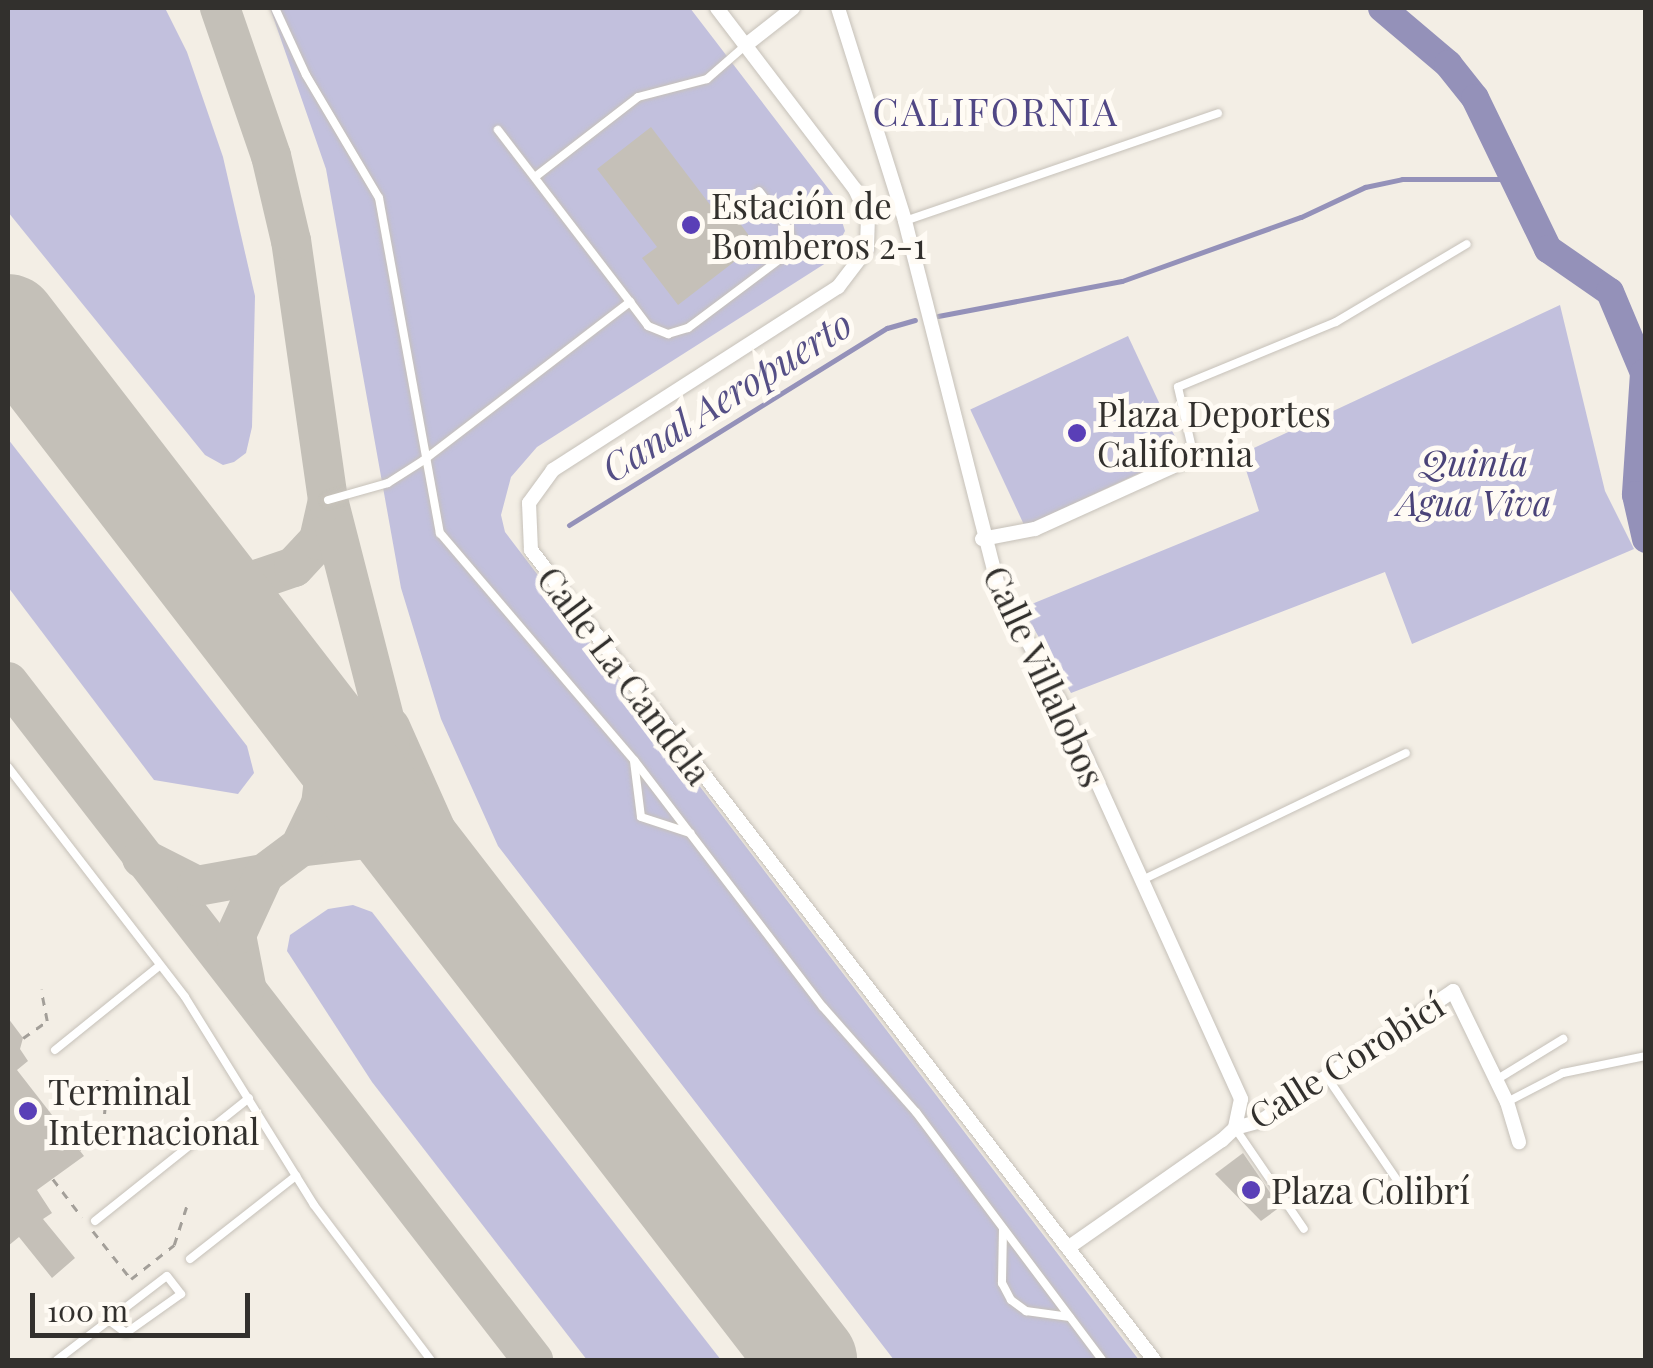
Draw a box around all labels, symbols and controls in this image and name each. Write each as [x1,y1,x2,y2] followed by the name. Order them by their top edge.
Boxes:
[873,88,1119,134] district label: CALIFORNIA
[711,184,926,266] place label: Estación de Bomberos 2-1
[680,214,702,236] marker: Estación de Bomberos 2-1
[592,299,860,491] water label: Canal Aeropuerto
[1097,392,1331,474] place label: Plaza Deportes California
[1066,422,1088,444] marker: Plaza Deportes California
[1397,441,1551,523] park label: Quinta Agua Viva
[529,558,721,792] street label: Calle La Candela
[975,558,1115,794] street label: Calle Villalobos
[1241,983,1451,1137] street label: Calle Corobicí
[48,1070,260,1152] place label: Terminal Internacional
[17,1100,39,1122] marker: Terminal Internacional
[1271,1169,1470,1211] place label: Plaza Colibrí
[1240,1179,1262,1201] marker: Plaza Colibrí
[35,1273,255,1335] scale bar
[47,1290,128,1330] text: 100 m

